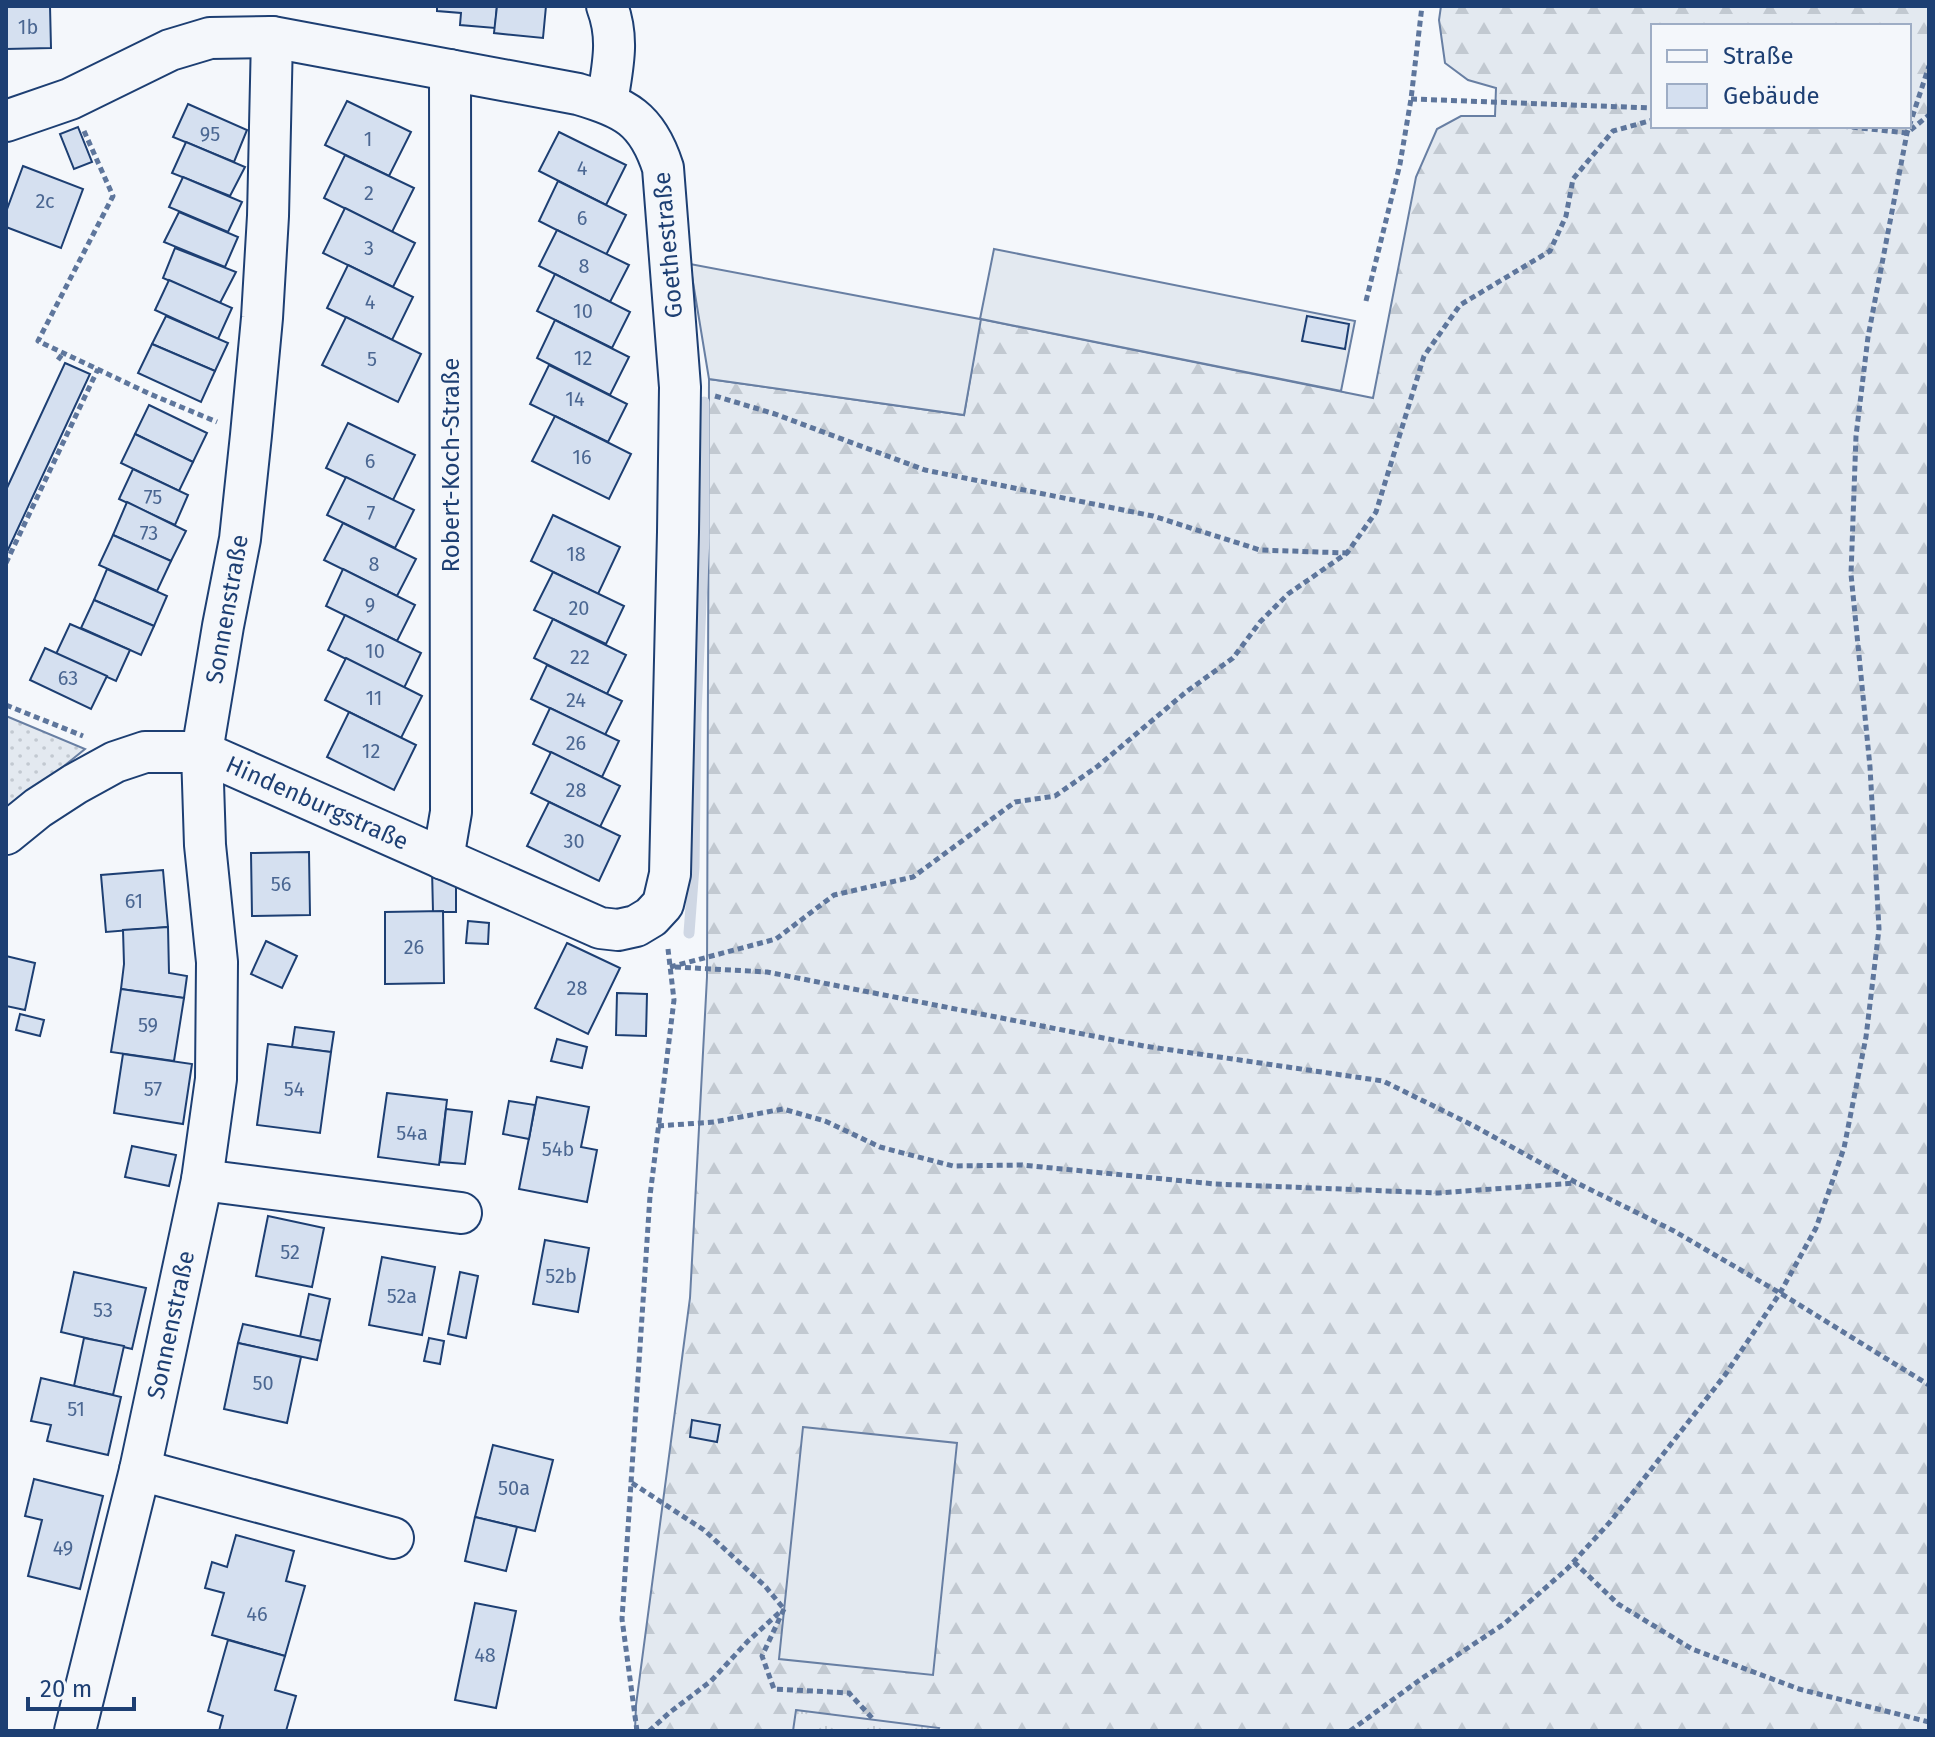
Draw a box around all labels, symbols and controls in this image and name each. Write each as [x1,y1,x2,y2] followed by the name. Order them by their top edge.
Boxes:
[18,15,38,39] house number: 1b
[1651,24,1911,128] legend
[1723,42,1794,70] text: Straße
[1723,82,1820,110] text: Gebäude
[200,122,220,146] house number: 95
[364,127,372,151] house number: 1
[577,156,588,180] house number: 4
[648,171,688,319] street label: Goethestraße
[364,181,374,205] house number: 2
[35,189,55,213] house number: 2c
[577,206,587,230] house number: 6
[364,236,374,260] house number: 3
[578,254,590,278] house number: 8
[365,290,376,314] house number: 4
[573,299,593,323] house number: 10
[574,346,592,370] house number: 12
[367,347,377,371] house number: 5
[437,358,465,572] street label: Robert-Koch-Straße
[565,387,585,411] house number: 14
[572,445,592,469] house number: 16
[365,449,375,473] house number: 6
[144,485,162,509] house number: 75
[367,501,376,525] house number: 7
[140,521,158,545] house number: 73
[200,532,254,686] street label: Sonnenstraße
[566,542,586,566] house number: 18
[368,552,380,576] house number: 8
[365,593,375,617] house number: 9
[568,596,590,620] house number: 20
[365,639,385,663] house number: 10
[570,645,590,669] house number: 22
[58,666,78,690] house number: 63
[365,686,383,710] house number: 11
[566,688,586,712] house number: 24
[566,731,586,755] house number: 26
[362,739,380,763] house number: 12
[221,750,413,856] street label: Hindenburgstraße
[566,778,586,802] house number: 28
[563,829,585,853] house number: 30
[271,872,291,896] house number: 56
[125,889,143,913] house number: 61
[404,935,424,959] house number: 26
[567,976,587,1000] house number: 28
[138,1013,158,1037] house number: 59
[144,1077,162,1101] house number: 57
[284,1077,305,1101] house number: 54
[396,1121,428,1145] house number: 54a
[542,1137,574,1161] house number: 54b
[280,1240,300,1264] house number: 52
[142,1248,200,1402] street label: Sonnenstraße
[545,1264,577,1288] house number: 52b
[387,1284,417,1308] house number: 52a
[93,1298,113,1322] house number: 53
[252,1371,274,1395] house number: 50
[67,1397,85,1421] house number: 51
[498,1476,530,1500] house number: 50a
[53,1536,73,1560] house number: 49
[246,1602,268,1626] house number: 46
[474,1643,496,1667] house number: 48
[28,1661,134,1711] scale bar
[40,1675,92,1703] text: 20 m

